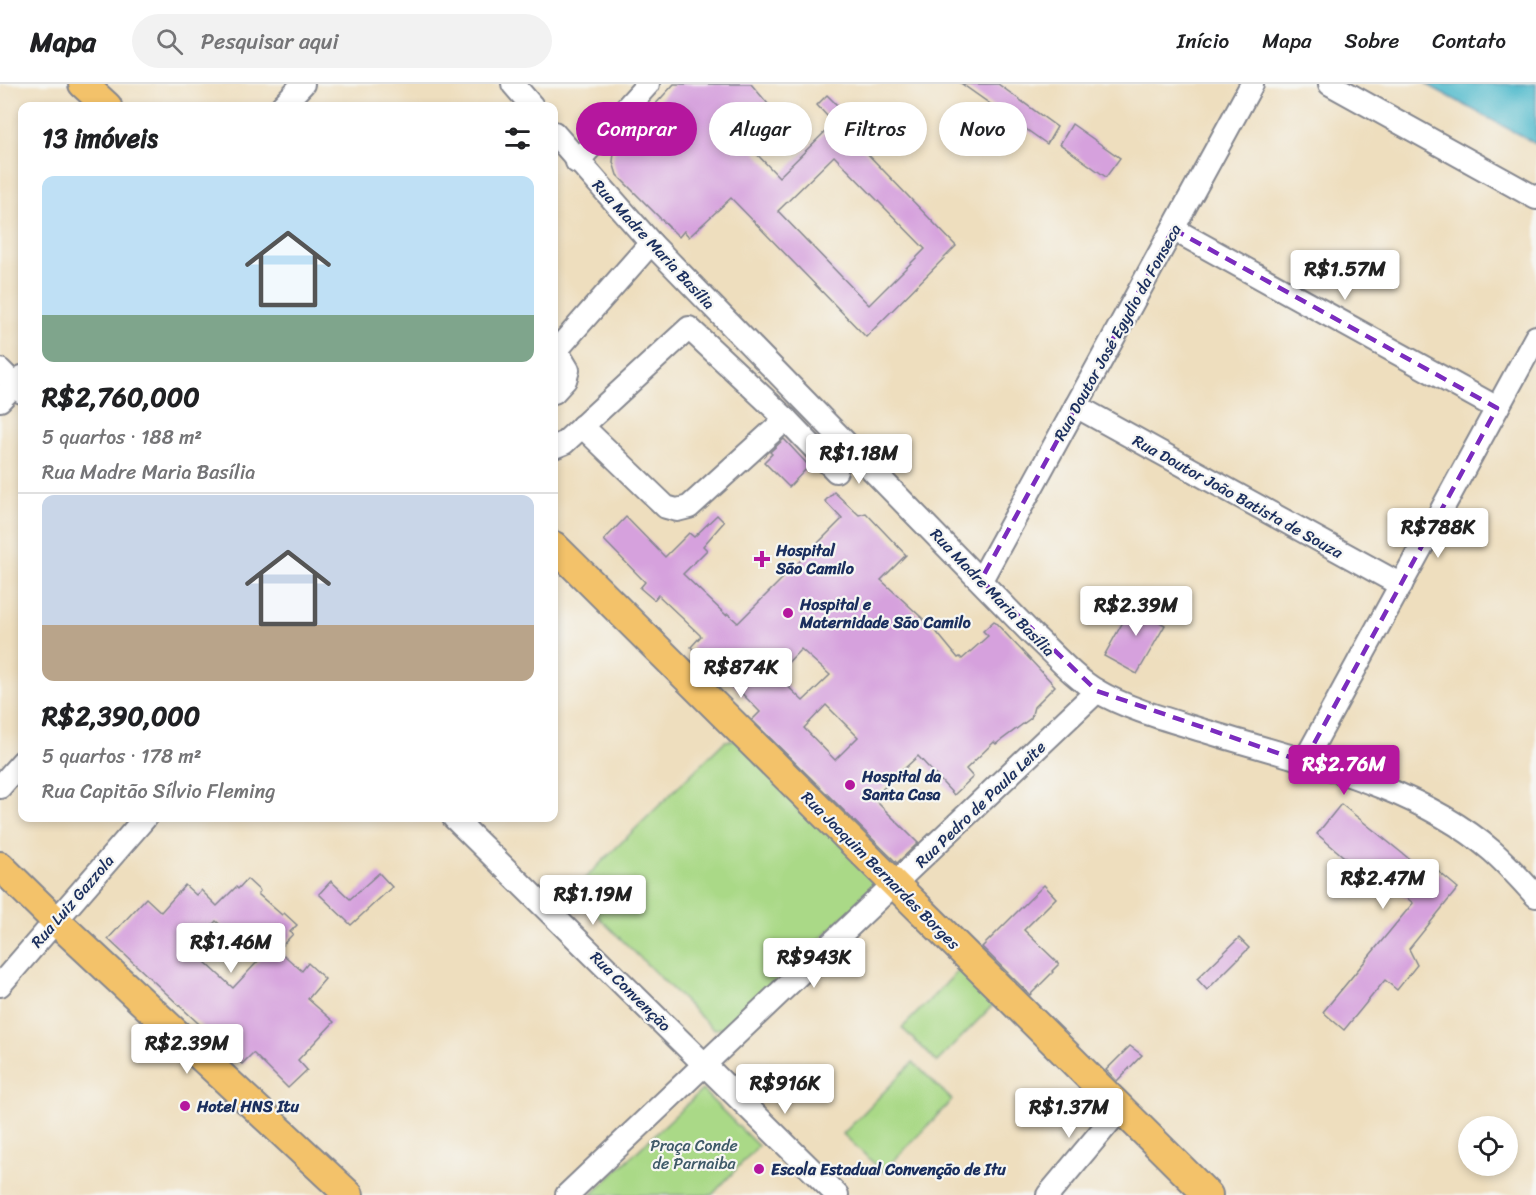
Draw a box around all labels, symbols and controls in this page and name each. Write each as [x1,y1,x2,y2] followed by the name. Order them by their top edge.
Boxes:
[132,14,552,68] search box
[30,17,96,66] text: Mapa
[201,22,339,61] text: Pesquisar aqui
[1177,22,1229,60] text: Início
[1262,22,1312,60] text: Mapa
[1345,22,1399,60] text: Sobre
[1432,22,1506,60] text: Contato
[153,25,186,58] icon: search
[576,102,697,156] chip: Comprar
[709,102,812,156] chip: Alugar
[824,102,927,156] chip: Filtros
[939,102,1027,156] chip: Novo
[42,115,158,161] text: 13 imóveis
[501,122,534,155] icon: filters
[585,172,722,317] street label: Rua Madre Maria Basília
[234,215,342,323] icon: home
[1046,218,1189,446] street label: Rua Doutor José Egydio da Fonseca
[1290,250,1400,301] pin: R$1.57M
[1305,252,1385,287] text: R$1.57M
[42,374,200,420] text: R$2,760,000
[42,420,202,455] text: 5 quartos · 188 m²
[1127,426,1349,567] street label: Rua Doutor João Batista de Souza
[804,434,914,485] pin: R$1.18M
[820,436,898,471] text: R$1.18M
[42,455,255,490] text: Rua Madre Maria Basília
[1389,508,1487,559] pin: R$788K
[1401,510,1475,545] text: R$788K
[923,521,1062,664] street label: Rua Madre Maria Basília
[234,534,342,642] icon: home
[775,536,855,583] place label: Hospital São Camilo
[753,550,771,568] marker: Hospital São Camilo
[1081,586,1191,637] pin: R$2.39M
[1094,588,1178,623] text: R$2.39M
[799,590,971,637] place label: Hospital e Maternidade São Camilo
[781,606,795,620] marker: Hospital e Maternidade São Camilo
[692,648,790,699] pin: R$874K
[704,650,778,685] text: R$874K
[42,693,200,739] text: R$2,390,000
[908,734,1053,875] street label: Rua Pedro de Paula Leite
[42,739,202,774] text: 5 quartos · 178 m²
[1289,745,1399,796] pin: R$2.76M
[1302,747,1386,782] text: R$2.76M
[861,762,941,809] place label: Hospital da Santa Casa
[42,774,275,809] text: Rua Capitão Sílvio Fleming
[843,778,857,792] marker: Hospital da Santa Casa
[794,784,967,957] street label: Rua Joaquim Bernardes Borges
[23,848,121,955] street label: Rua Luiz Gazzola
[1328,859,1438,910] pin: R$2.47M
[1341,861,1425,896] text: R$2.47M
[538,875,648,926] pin: R$1.19M
[554,877,632,912] text: R$1.19M
[176,923,286,974] pin: R$1.46M
[190,925,272,960] text: R$1.46M
[765,938,863,989] pin: R$943K
[777,940,851,975] text: R$943K
[583,944,678,1039] street label: Rua Convenção
[132,1024,242,1075] pin: R$2.39M
[145,1026,229,1061] text: R$2.39M
[736,1064,834,1115] pin: R$916K
[750,1066,820,1101] text: R$916K
[1014,1088,1124,1139] pin: R$1.37M
[1029,1090,1109,1125] text: R$1.37M
[196,1092,300,1121] place label: Hotel HNS Itu
[178,1099,192,1113] marker: Hotel HNS Itu
[1458,1116,1518,1176] map controls
[1458,1116,1518,1176] button: locate
[650,1131,738,1178] park label: Praça Conde de Parnaiba
[771,1155,1006,1184] place label: Escola Estadual Convenção de Itu
[752,1162,766,1176] marker: Escola Estadual Convenção de Itu

